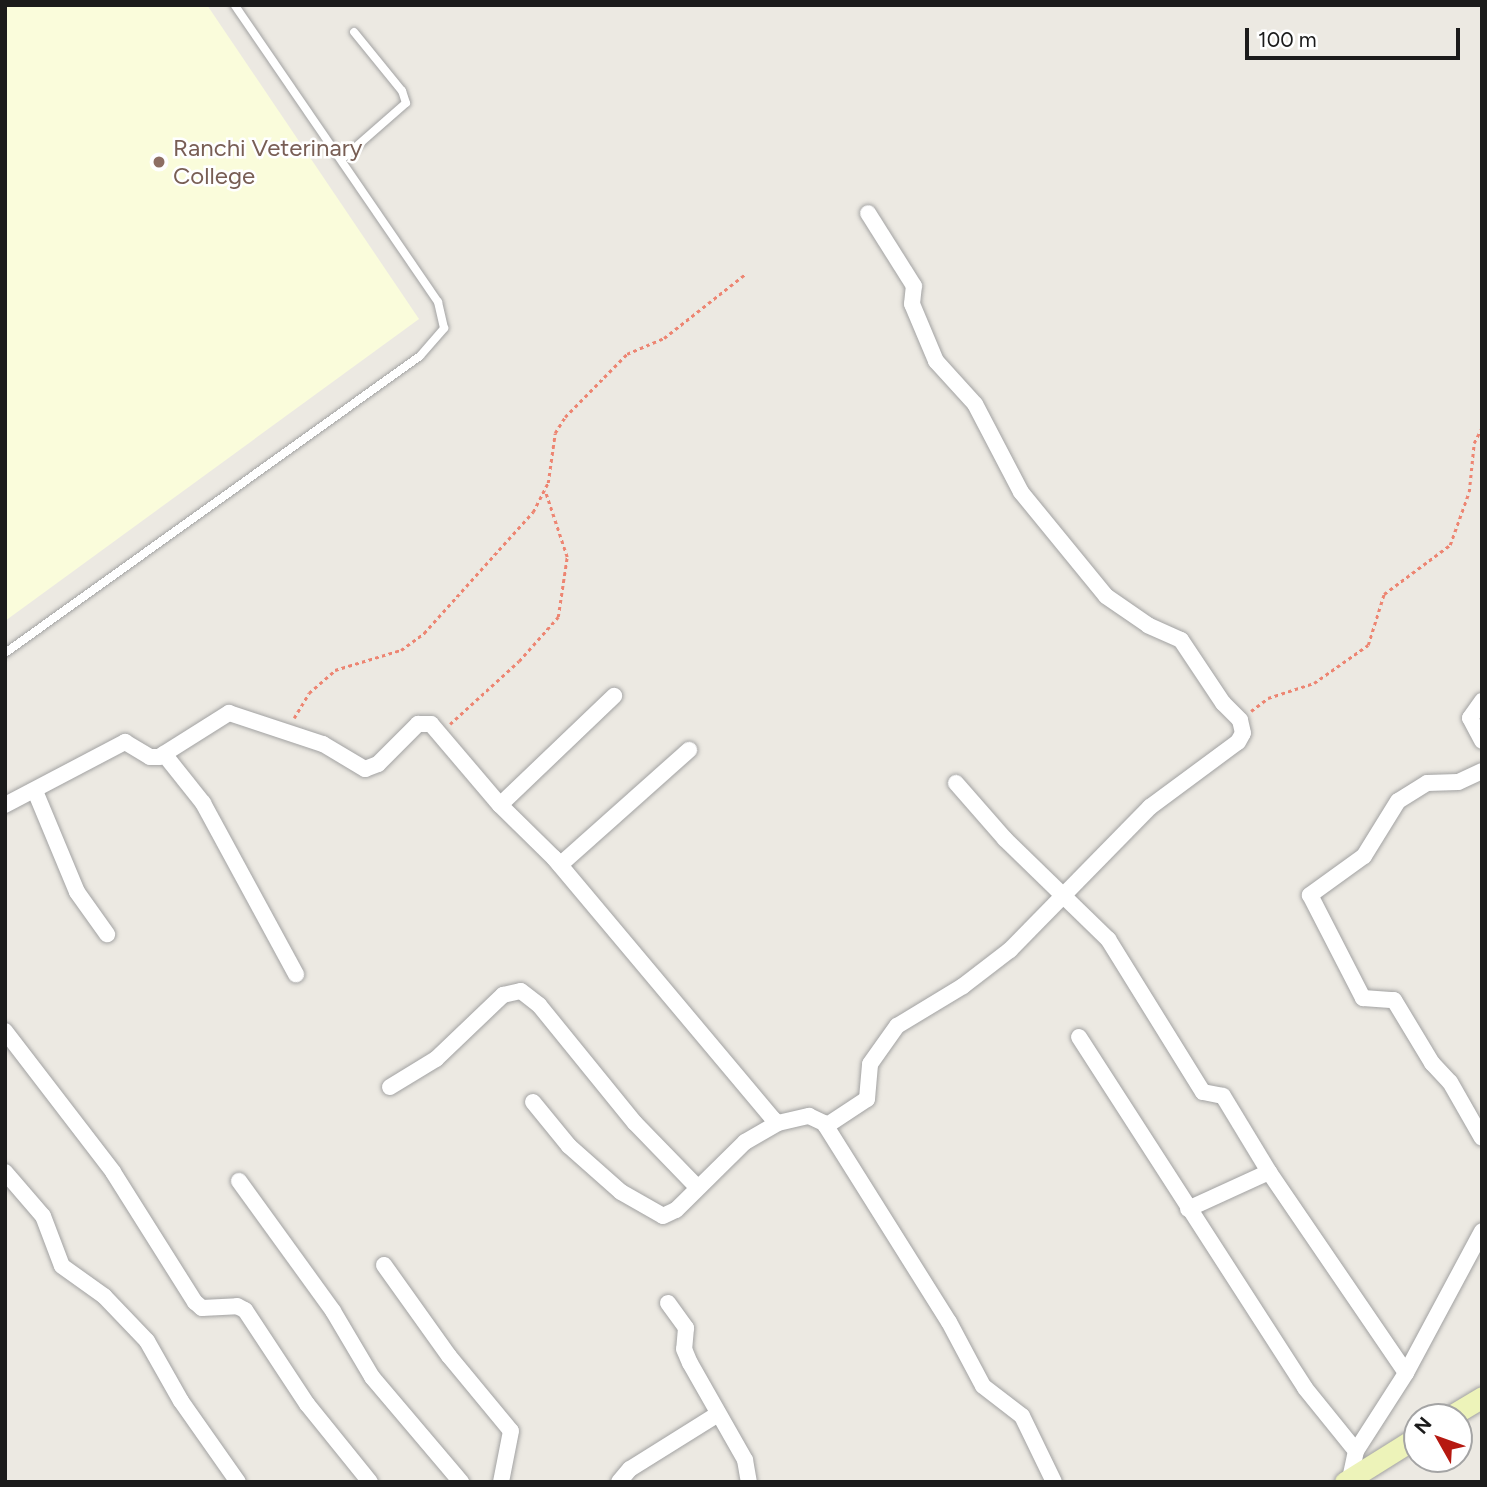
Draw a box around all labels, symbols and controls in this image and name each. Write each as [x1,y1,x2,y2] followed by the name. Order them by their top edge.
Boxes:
[1249,14,1464,58] scale bar
[1258,27,1317,52] text: 100 m
[173,134,362,190] place label: Ranchi Veterinary College
[151,154,167,170] marker: Ranchi Veterinary College
[1403,1403,1473,1473] north arrow
[1410,1412,1437,1438] text: N

